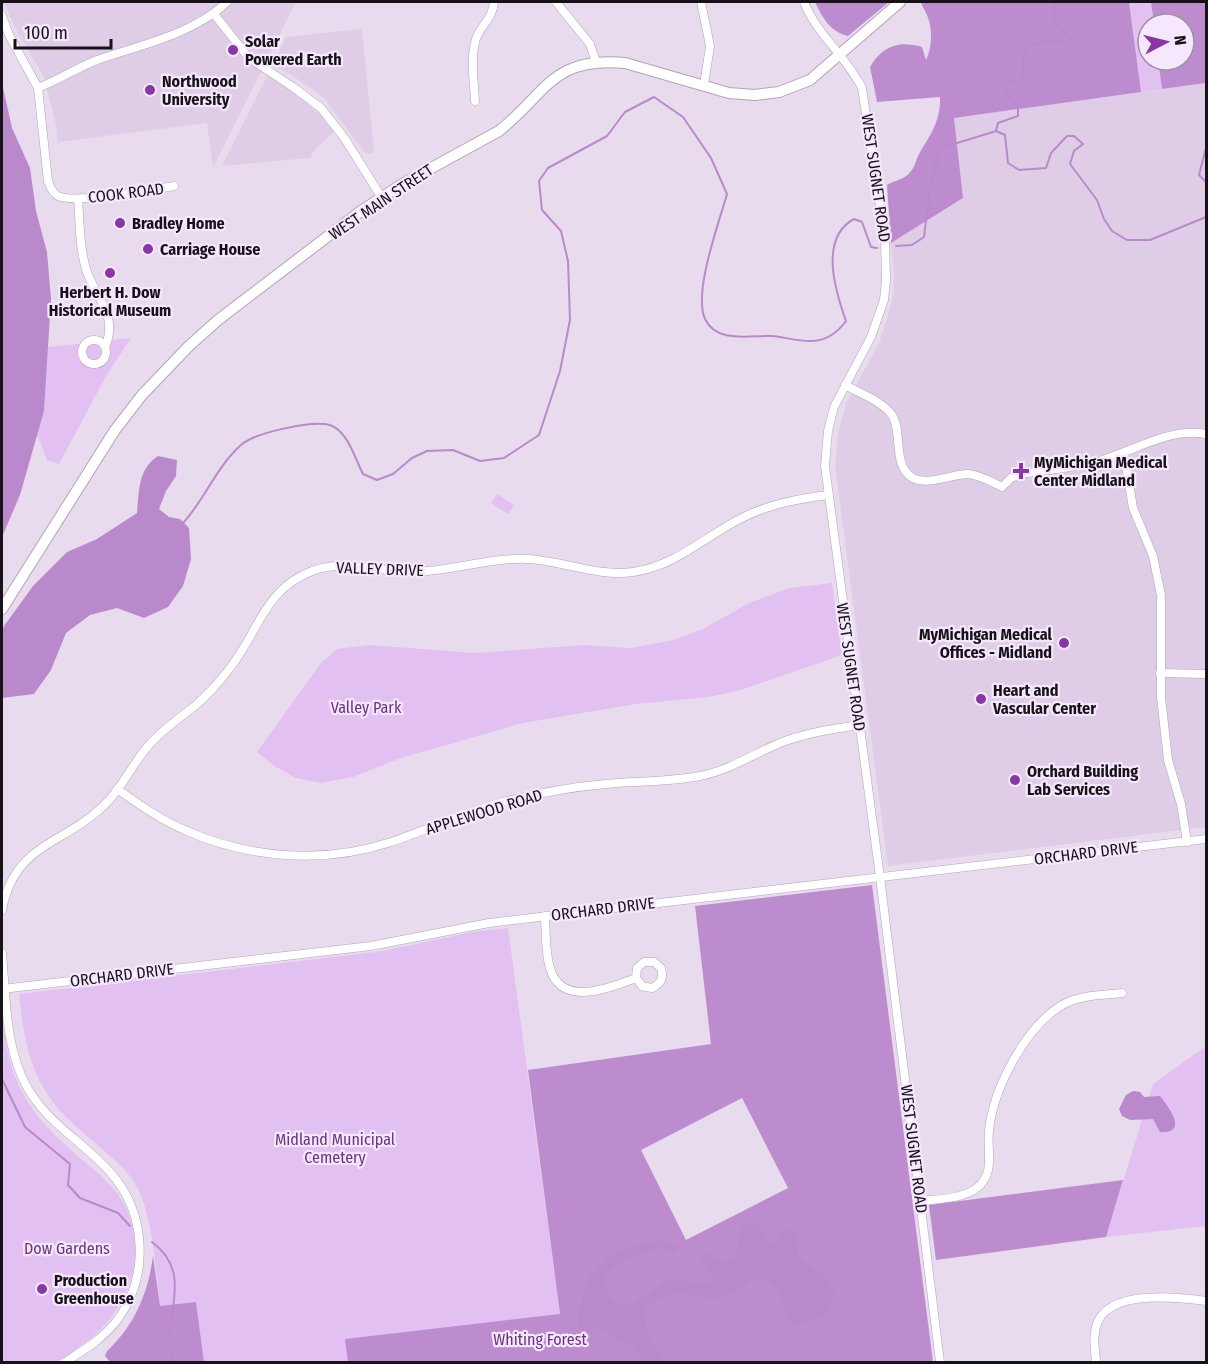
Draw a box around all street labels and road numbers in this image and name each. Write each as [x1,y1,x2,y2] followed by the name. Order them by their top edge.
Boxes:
[858,113,894,243] street label: WEST SUGNET ROAD
[325,160,437,244] street label: WEST MAIN STREET
[87,179,165,207] street label: COOK ROAD
[336,558,424,580] street label: VALLEY DRIVE
[833,602,869,732] street label: WEST SUGNET ROAD
[423,785,545,839] street label: APPLEWOOD ROAD
[1033,837,1139,869] street label: ORCHARD DRIVE
[550,893,656,925] street label: ORCHARD DRIVE
[69,959,175,991] street label: ORCHARD DRIVE
[897,1084,931,1214] street label: WEST SUGNET ROAD

